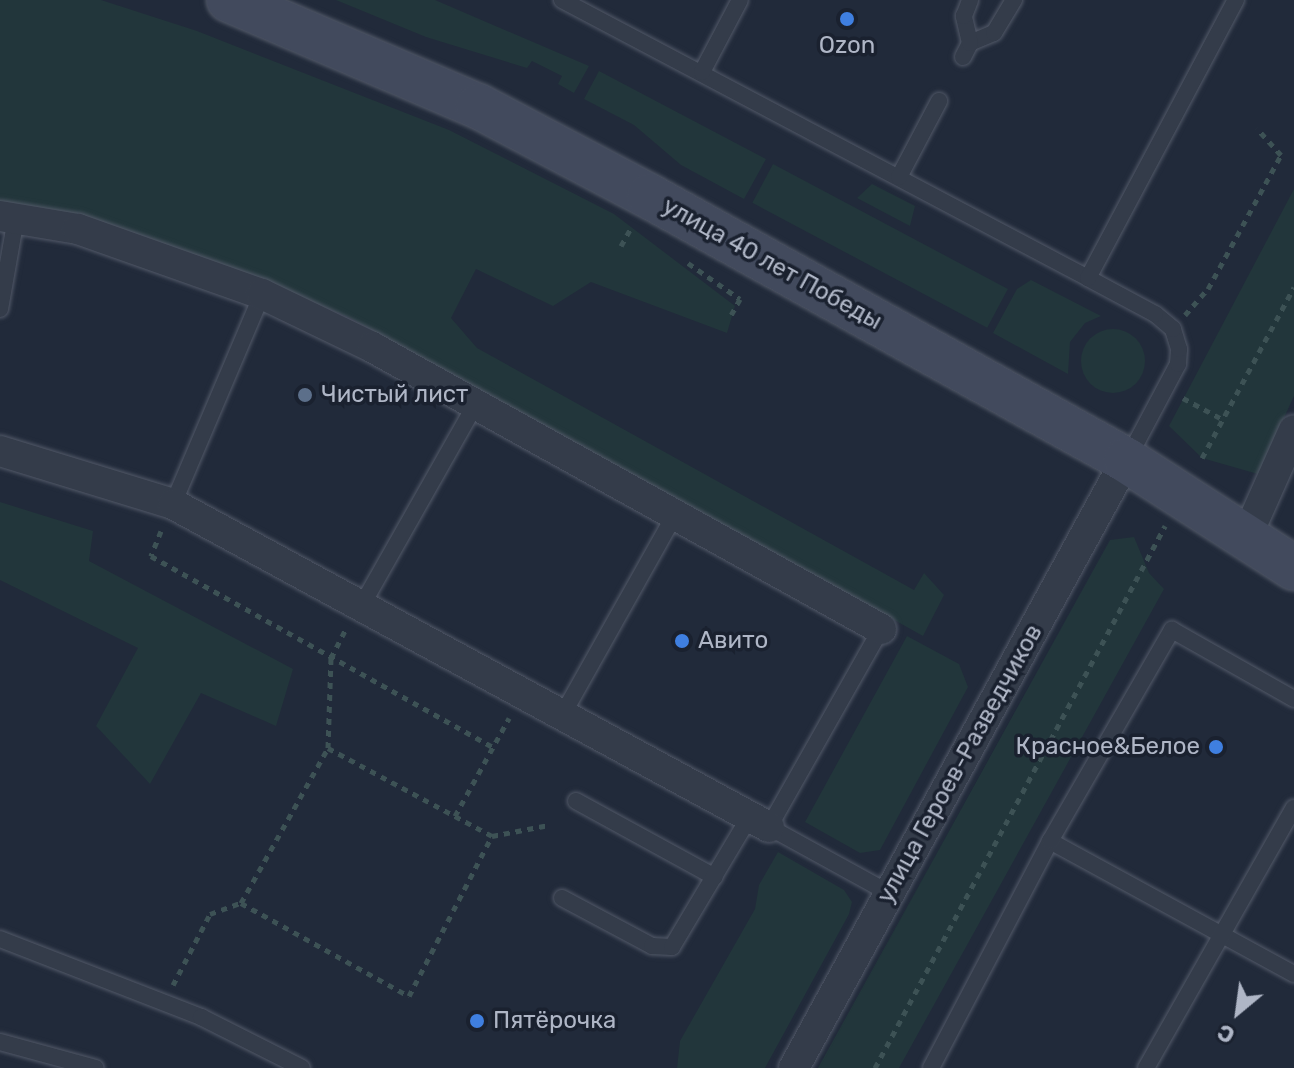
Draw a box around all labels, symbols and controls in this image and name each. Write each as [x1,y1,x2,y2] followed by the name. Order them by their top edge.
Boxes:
[838,10,856,28] marker: Ozon
[819,32,875,60] place label: Ozon
[657,192,887,336] street label: улица 40 лет Победы
[321,381,468,409] place label: Чистый лист
[296,386,314,404] marker: Чистый лист
[871,620,1049,908] street label: улица Героев-Разведчиков
[698,627,768,655] place label: Авито
[673,632,691,650] marker: Авито
[1016,733,1200,761] place label: Красное&Белое
[1207,738,1225,756] marker: Красное&Белое
[1198,972,1278,1052] north arrow
[493,1007,616,1035] place label: Пятёрочка
[468,1012,486,1030] marker: Пятёрочка
[1213,1018,1239,1049] text: С

